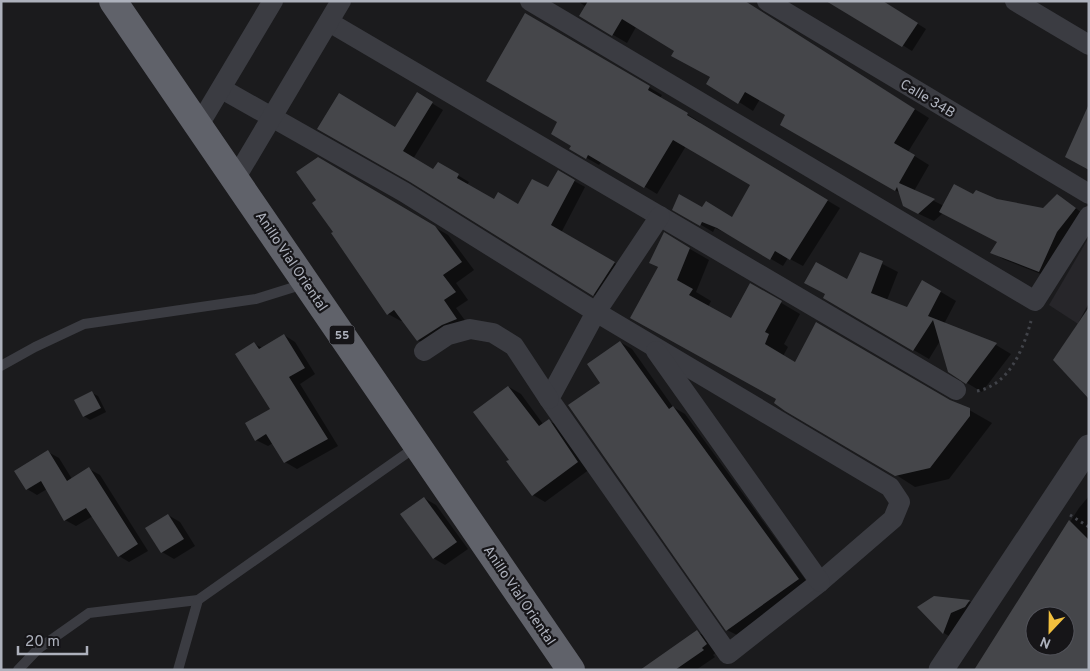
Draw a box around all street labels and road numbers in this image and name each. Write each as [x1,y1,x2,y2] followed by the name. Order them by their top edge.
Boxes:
[897,76,958,122] street label: Calle 34B
[251,209,330,315] street label: Anillo Vial Oriental
[330,326,354,344] road number: 55
[479,543,558,649] street label: Anillo Vial Oriental

